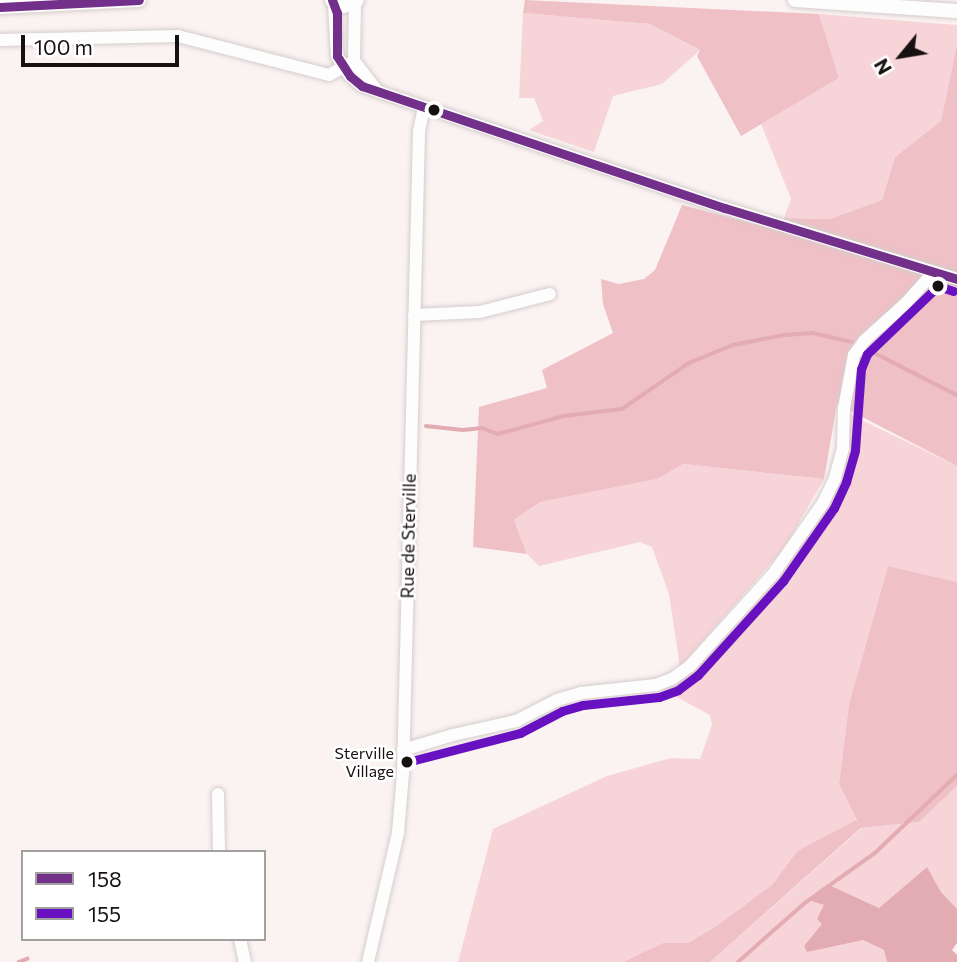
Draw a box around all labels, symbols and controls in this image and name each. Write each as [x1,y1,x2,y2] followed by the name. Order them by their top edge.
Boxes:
[24,21,182,65] scale bar
[866,21,936,91] north arrow
[34,34,93,59] text: 100 m
[869,55,896,79] text: N
[427,103,441,117] unlabelled marker
[931,279,945,293] unlabelled marker
[396,473,420,599] street label: Rue de Sterville
[335,743,394,781] place label: Sterville Village
[400,755,414,769] marker: Sterville Village
[21,850,266,941] legend
[88,866,122,891] text: 158
[88,901,121,926] text: 155

